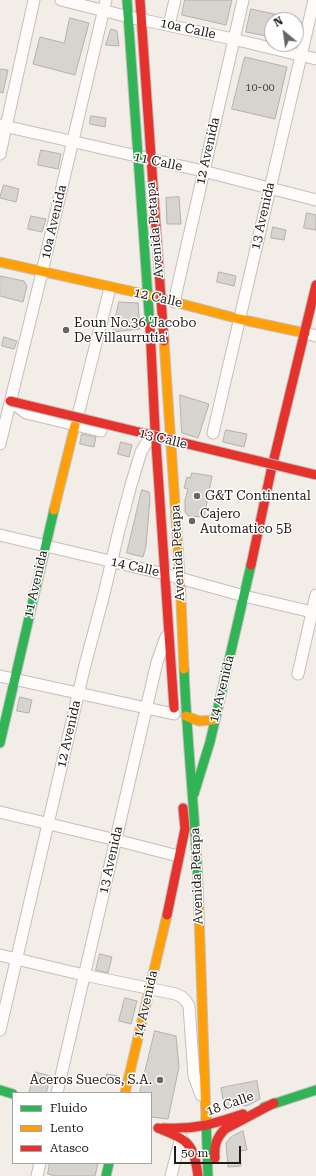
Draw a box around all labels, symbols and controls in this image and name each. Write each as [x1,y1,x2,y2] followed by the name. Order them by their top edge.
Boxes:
[264,12,304,52] north arrow
[272,14,285,30] text: N
[159,16,217,42] street label: 10a Calle
[245,81,275,95] house number: 10-00
[193,116,223,186] street label: 12 Avenida
[132,149,184,175] street label: 11 Calle
[143,181,167,279] street label: Avenida Petapa
[248,181,278,251] street label: 13 Avenida
[38,183,70,261] street label: 10a Avenida
[132,285,184,311] street label: 12 Calle
[74,315,196,346] place label: Eoun No.36 'Jacobo De Villaurrutia'
[61,325,71,335] marker: Eoun No.36 'Jacobo De Villaurrutia'
[137,425,189,453] street label: 13 Calle
[205,488,311,504] place label: G&T Continental
[192,491,202,501] marker: G&T Continental
[168,504,188,602] street label: Avenida Petapa
[200,506,292,537] place label: Cajero Automatico 5B
[187,516,197,526] marker: Cajero Automatico 5B
[21,549,51,619] street label: 11 Avenida
[109,554,161,580] street label: 14 Calle
[206,654,238,724] street label: 14 Avenida
[54,699,84,769] street label: 12 Avenida
[96,825,126,895] street label: 13 Avenida
[188,827,206,925] street label: Avenida Petapa
[131,969,161,1039] street label: 14 Avenida
[30,1072,152,1088] place label: Aceros Suecos, S.A.
[155,1075,165,1085] marker: Aceros Suecos, S.A.
[204,1089,256,1119] street label: 18 Calle
[12,1092,152,1164] legend
[50,1101,87,1115] text: Fluido
[50,1121,84,1135] text: Lento
[176,1138,243,1164] scale bar
[50,1141,89,1155] text: Atasco
[181,1146,208,1160] text: 50 m

